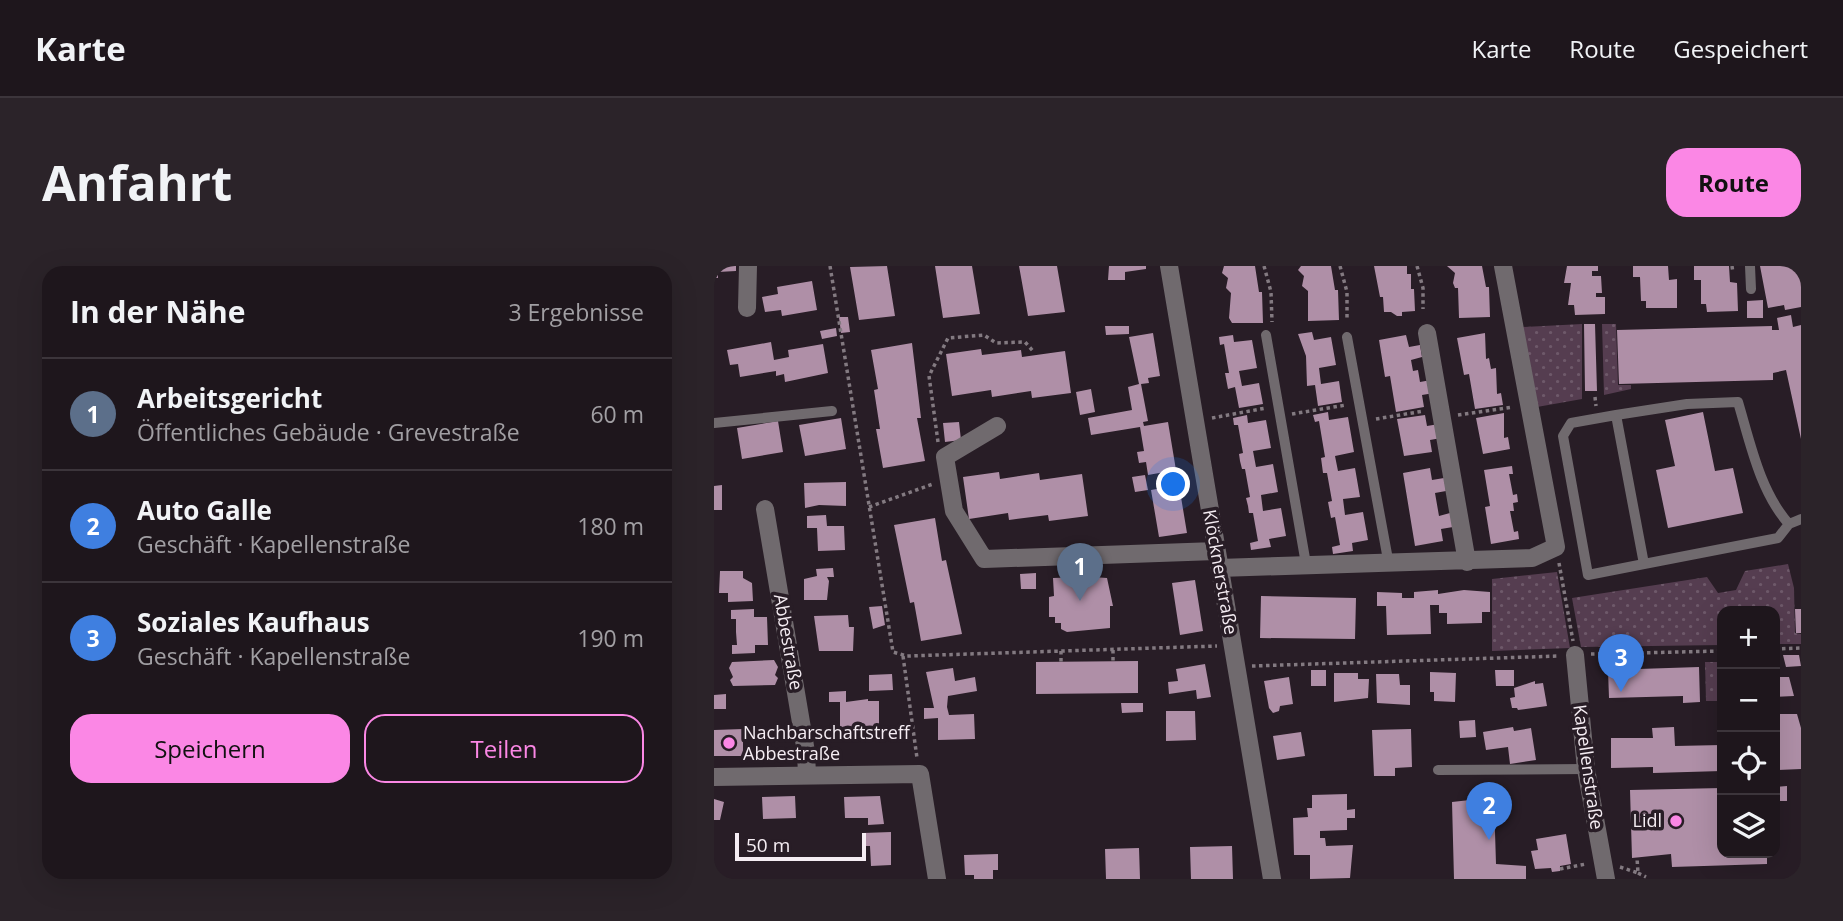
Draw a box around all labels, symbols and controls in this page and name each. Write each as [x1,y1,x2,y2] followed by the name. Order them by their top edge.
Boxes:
[35,26,126,71] text: Karte
[1471,32,1531,65] text: Karte
[1569,32,1635,65] text: Route
[1673,32,1808,65] text: Gespeichert
[1666,148,1801,217] button: Route
[42,149,232,215] text: Anfahrt
[70,291,246,332] text: In der Nähe
[508,296,644,328] text: 3 Ergebnisse
[137,380,322,416] text: Arbeitsgericht
[86,398,100,430] text: 1
[590,398,644,430] text: 60 m
[137,416,520,448] text: Öffentliches Gebäude · Grevestraße
[1156,467,1190,501] your location
[137,492,272,528] text: Auto Galle
[1198,507,1244,636] street label: Klöcknerstraße
[86,510,100,542] text: 2
[577,510,644,542] text: 180 m
[137,528,410,560] text: Geschäft · Kapellenstraße
[1057,543,1103,601] pin: 1
[769,592,809,692] street label: Abbestraße
[137,604,370,640] text: Soziales Kaufhaus
[1717,606,1780,858] map controls
[1717,606,1780,669] button: +
[86,622,100,654] text: 3
[577,622,644,654] text: 190 m
[1598,634,1644,692] pin: 3
[137,640,410,672] text: Geschäft · Kapellenstraße
[1717,669,1780,732] button: −
[1568,703,1610,831] street label: Kapellenstraße
[70,714,350,783] button: Speichern
[364,714,644,783] button: Teilen
[743,720,911,765] place label: Nachbarschaftstreff Abbestraße
[1717,732,1780,795] button: locate
[721,735,737,751] marker: Nachbarschaftstreff Abbestraße
[1466,782,1512,840] pin: 2
[1717,795,1780,858] button: layers
[1633,808,1662,832] place label: Lidl
[1668,813,1684,829] marker: Lidl
[735,830,866,862] scale bar
[746,832,790,858] text: 50 m

